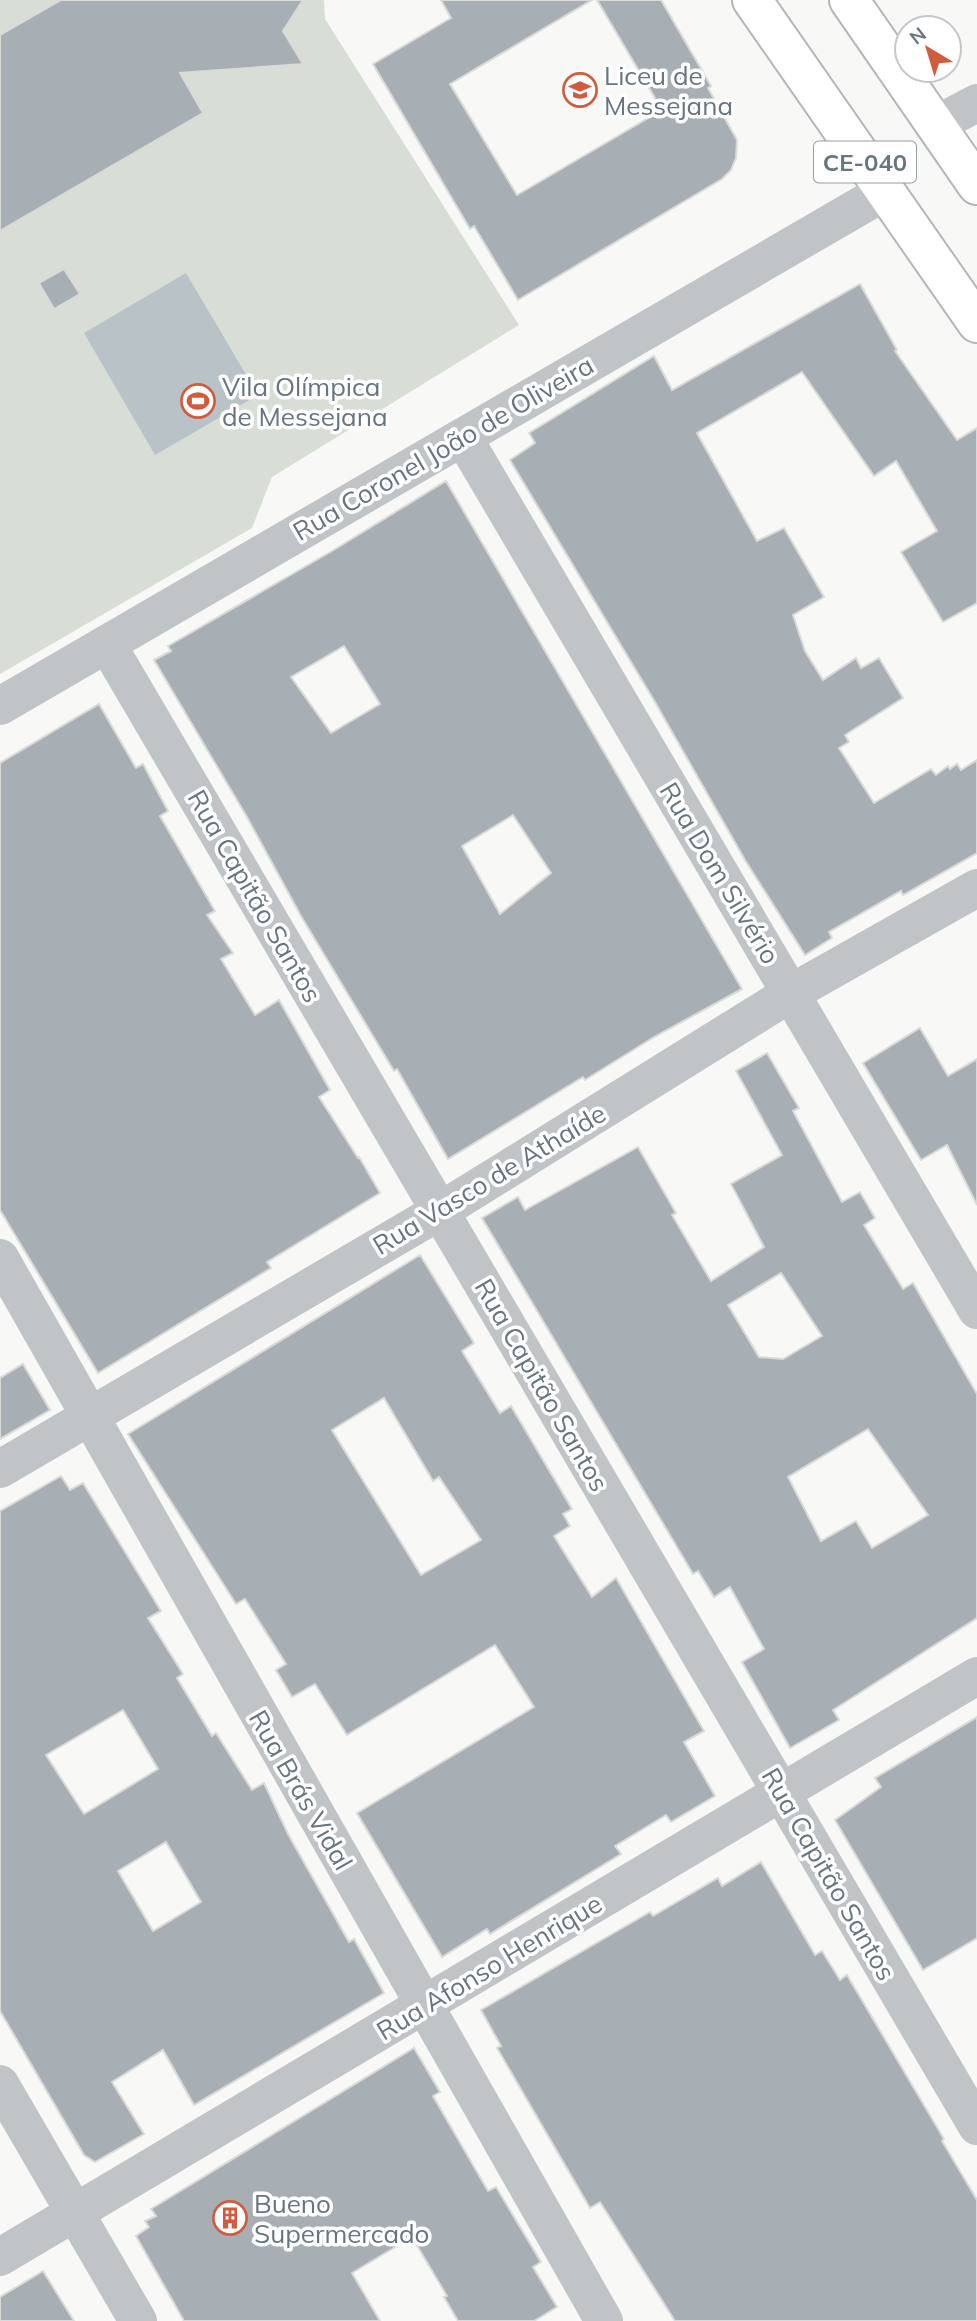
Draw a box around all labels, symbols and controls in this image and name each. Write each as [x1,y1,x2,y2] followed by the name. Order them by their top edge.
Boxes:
[893,14,963,84] north arrow
[904,22,931,49] text: N
[604,59,733,122] place label: Liceu de Messejana
[561,71,599,109] school or university icon: Liceu de Messejana
[814,142,916,182] road number: CE-040
[287,348,599,548] street label: Rua Coronel João de Oliveira
[222,370,388,433] place label: Vila Olímpica de Messejana
[179,382,217,420] sports icon: Vila Olímpica de Messejana
[653,776,787,970] street label: Rua Dom Silvério
[181,784,329,1008] street label: Rua Capitão Santos
[367,1096,611,1262] street label: Rua Vasco de Athaíde
[468,1273,616,1497] street label: Rua Capitão Santos
[242,1704,360,1876] street label: Rua Brás Vidal
[755,1762,903,1986] street label: Rua Capitão Santos
[370,1887,608,2047] street label: Rua Afonso Henrique
[254,2187,429,2250] place label: Bueno Supermercado
[211,2199,249,2237] building icon: Bueno Supermercado

